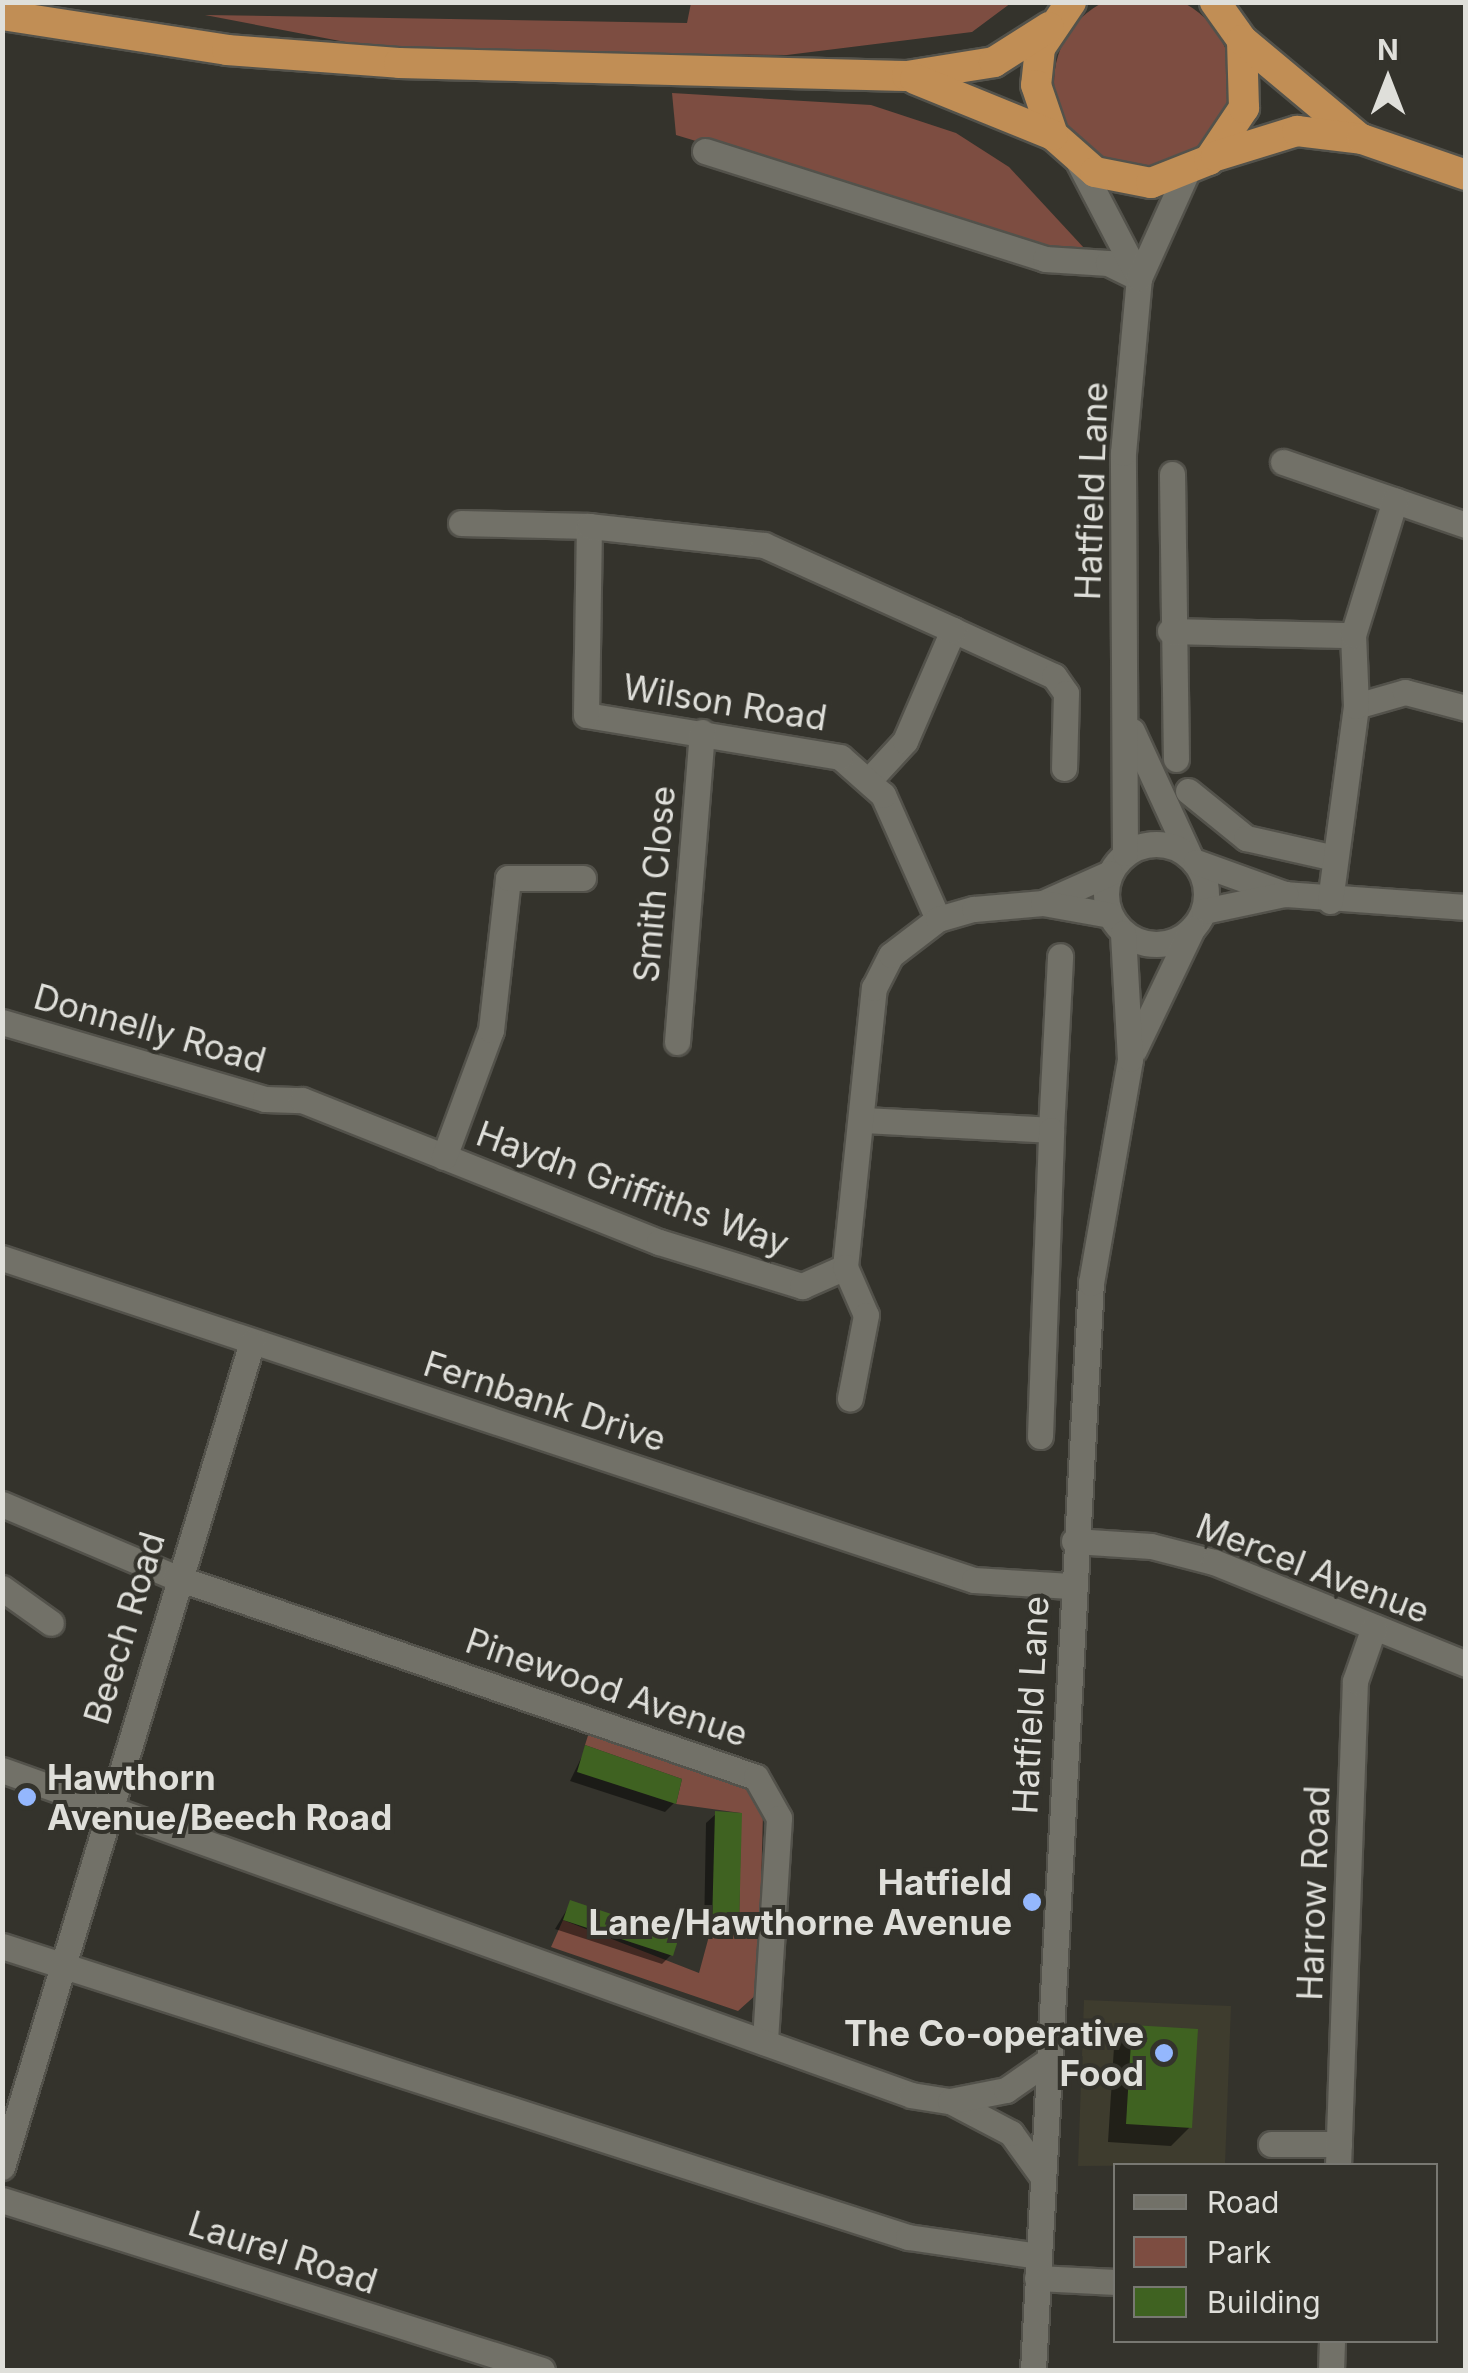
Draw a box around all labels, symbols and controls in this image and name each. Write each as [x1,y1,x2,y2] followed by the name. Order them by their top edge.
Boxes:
[1338,30,1438,130] north arrow
[1377,33,1399,67] text: N
[1066,381,1116,601] street label: Hatfield Lane
[620,665,830,739] street label: Wilson Road
[624,784,684,984] street label: Smith Close
[29,975,271,1081] street label: Donnelly Road
[471,1112,795,1264] street label: Haydn Griffiths Way
[419,1342,671,1460] street label: Fernbank Drive
[1191,1504,1435,1632] street label: Mercel Avenue
[75,1527,173,1729] street label: Beech Road
[1003,1595,1057,1815] street label: Hatfield Lane
[460,1619,754,1755] street label: Pinewood Avenue
[47,1756,392,1838] place label: Hawthorn Avenue/Beech Road
[1288,1785,1338,2001] street label: Harrow Road
[16,1786,38,1808] marker: Hawthorn Avenue/Beech Road
[588,1861,1012,1943] place label: Hatfield Lane/Hawthorne Avenue
[1021,1891,1043,1913] marker: Hatfield Lane/Hawthorne Avenue
[844,2012,1144,2094] place label: The Co-operative Food
[1153,2042,1175,2064] marker: The Co-operative Food
[1113,2163,1438,2343] legend
[1207,2184,1279,2220] text: Road
[183,2202,383,2302] street label: Laurel Road
[1207,2234,1271,2270] text: Park
[1207,2284,1321,2320] text: Building

